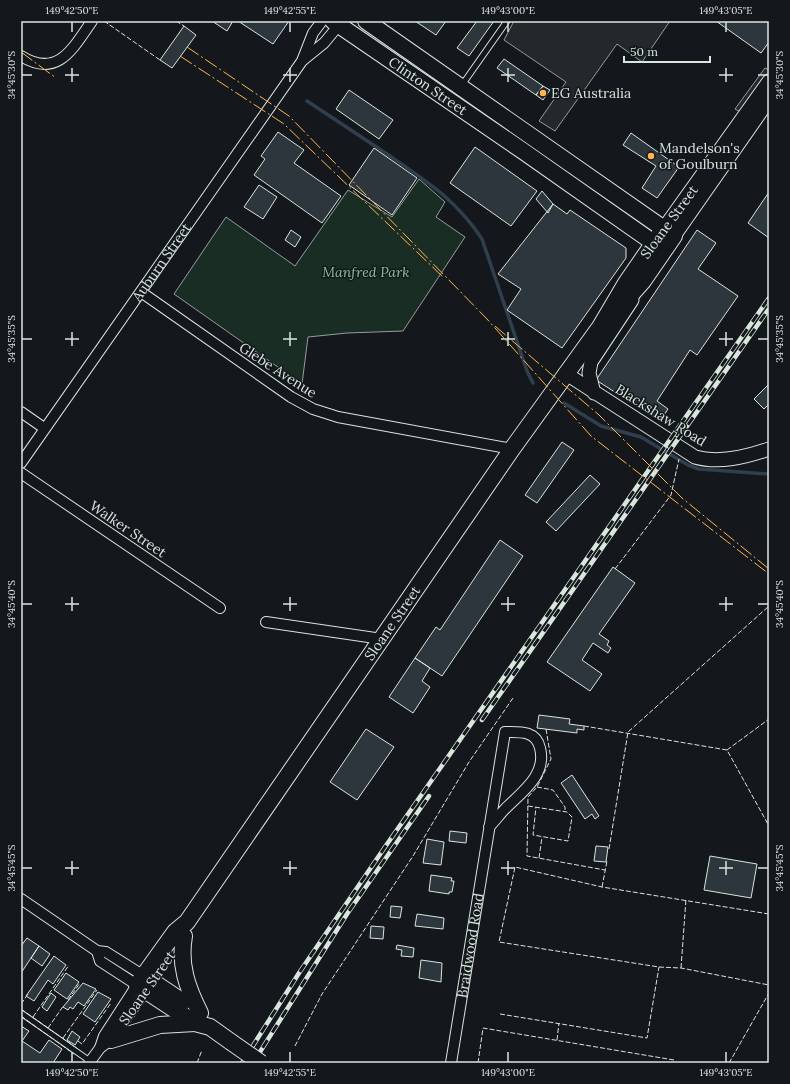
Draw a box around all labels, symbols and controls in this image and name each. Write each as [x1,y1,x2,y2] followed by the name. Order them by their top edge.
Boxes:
[46,4,98,17] text: 149°42'50"E
[264,4,316,17] text: 149°42'55"E
[481,4,535,17] text: 149°43'00"E
[700,4,752,17] text: 149°43'05"E
[624,38,710,64] scale bar
[630,44,658,59] text: 50 m
[5,50,18,99] text: 34°45'30"S
[773,50,786,99] text: 34°45'30"S
[385,53,471,120] street label: Clinton Street
[551,84,631,102] place label: EG Australia
[538,88,548,98] marker: EG Australia
[659,139,740,173] place label: Mandelson's of Goulburn
[646,151,656,161] marker: Mandelson's of Goulburn
[636,181,702,262] street label: Sloane Street
[127,219,195,306] street label: Auburn Street
[322,263,410,281] park label: Manfred Park
[5,315,18,363] text: 34°45'35"S
[773,315,786,363] text: 34°45'35"S
[236,338,321,402] street label: Glebe Avenue
[612,380,710,450] street label: Blackshaw Road
[86,497,170,562] street label: Walker Street
[5,580,18,628] text: 34°45'40"S
[773,580,786,628] text: 34°45'40"S
[360,582,425,664] street label: Sloane Street
[5,844,18,892] text: 34°45'45"S
[773,844,786,892] text: 34°45'45"S
[453,892,488,999] street label: Braidwood Road
[115,947,180,1029] street label: Sloane Street
[46,1066,98,1079] text: 149°42'50"E
[264,1066,316,1079] text: 149°42'55"E
[481,1066,535,1079] text: 149°43'00"E
[700,1066,752,1079] text: 149°43'05"E

